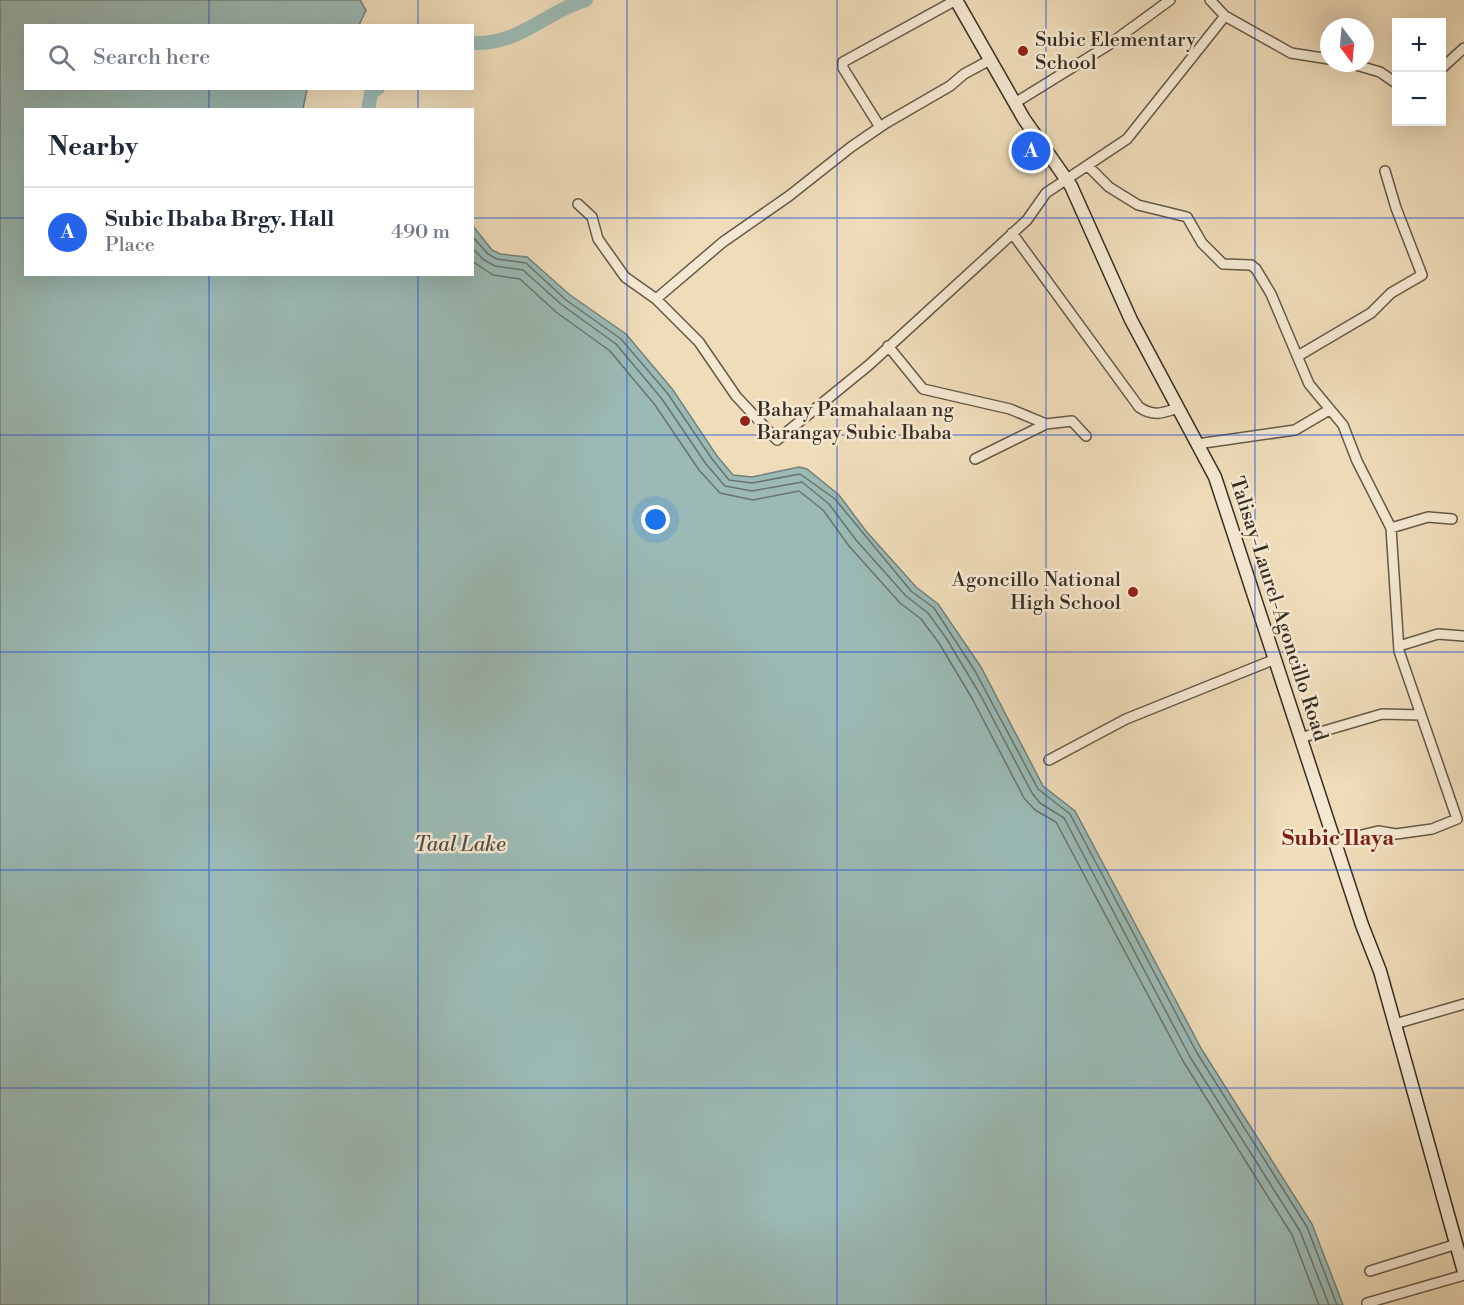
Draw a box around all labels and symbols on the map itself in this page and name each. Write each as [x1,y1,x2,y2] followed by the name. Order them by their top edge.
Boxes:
[1320,18,1374,72] north arrow
[1035,28,1196,76] place label: Subic Elementary School
[1016,44,1030,58] marker: Subic Elementary School
[1012,128,1050,174] pin: A
[756,398,954,446] place label: Bahay Pamahalaan ng Barangay Subic Ibaba
[738,414,752,428] marker: Bahay Pamahalaan ng Barangay Subic Ibaba
[1223,474,1333,745] street label: Talisay-Laurel-Agoncillo Road
[641,505,670,534] your location
[951,568,1121,616] place label: Agoncillo National High School
[1126,585,1140,599] marker: Agoncillo National High School
[1282,825,1395,852] district label: Subic Ilaya
[414,832,506,858] water label: Taal Lake

